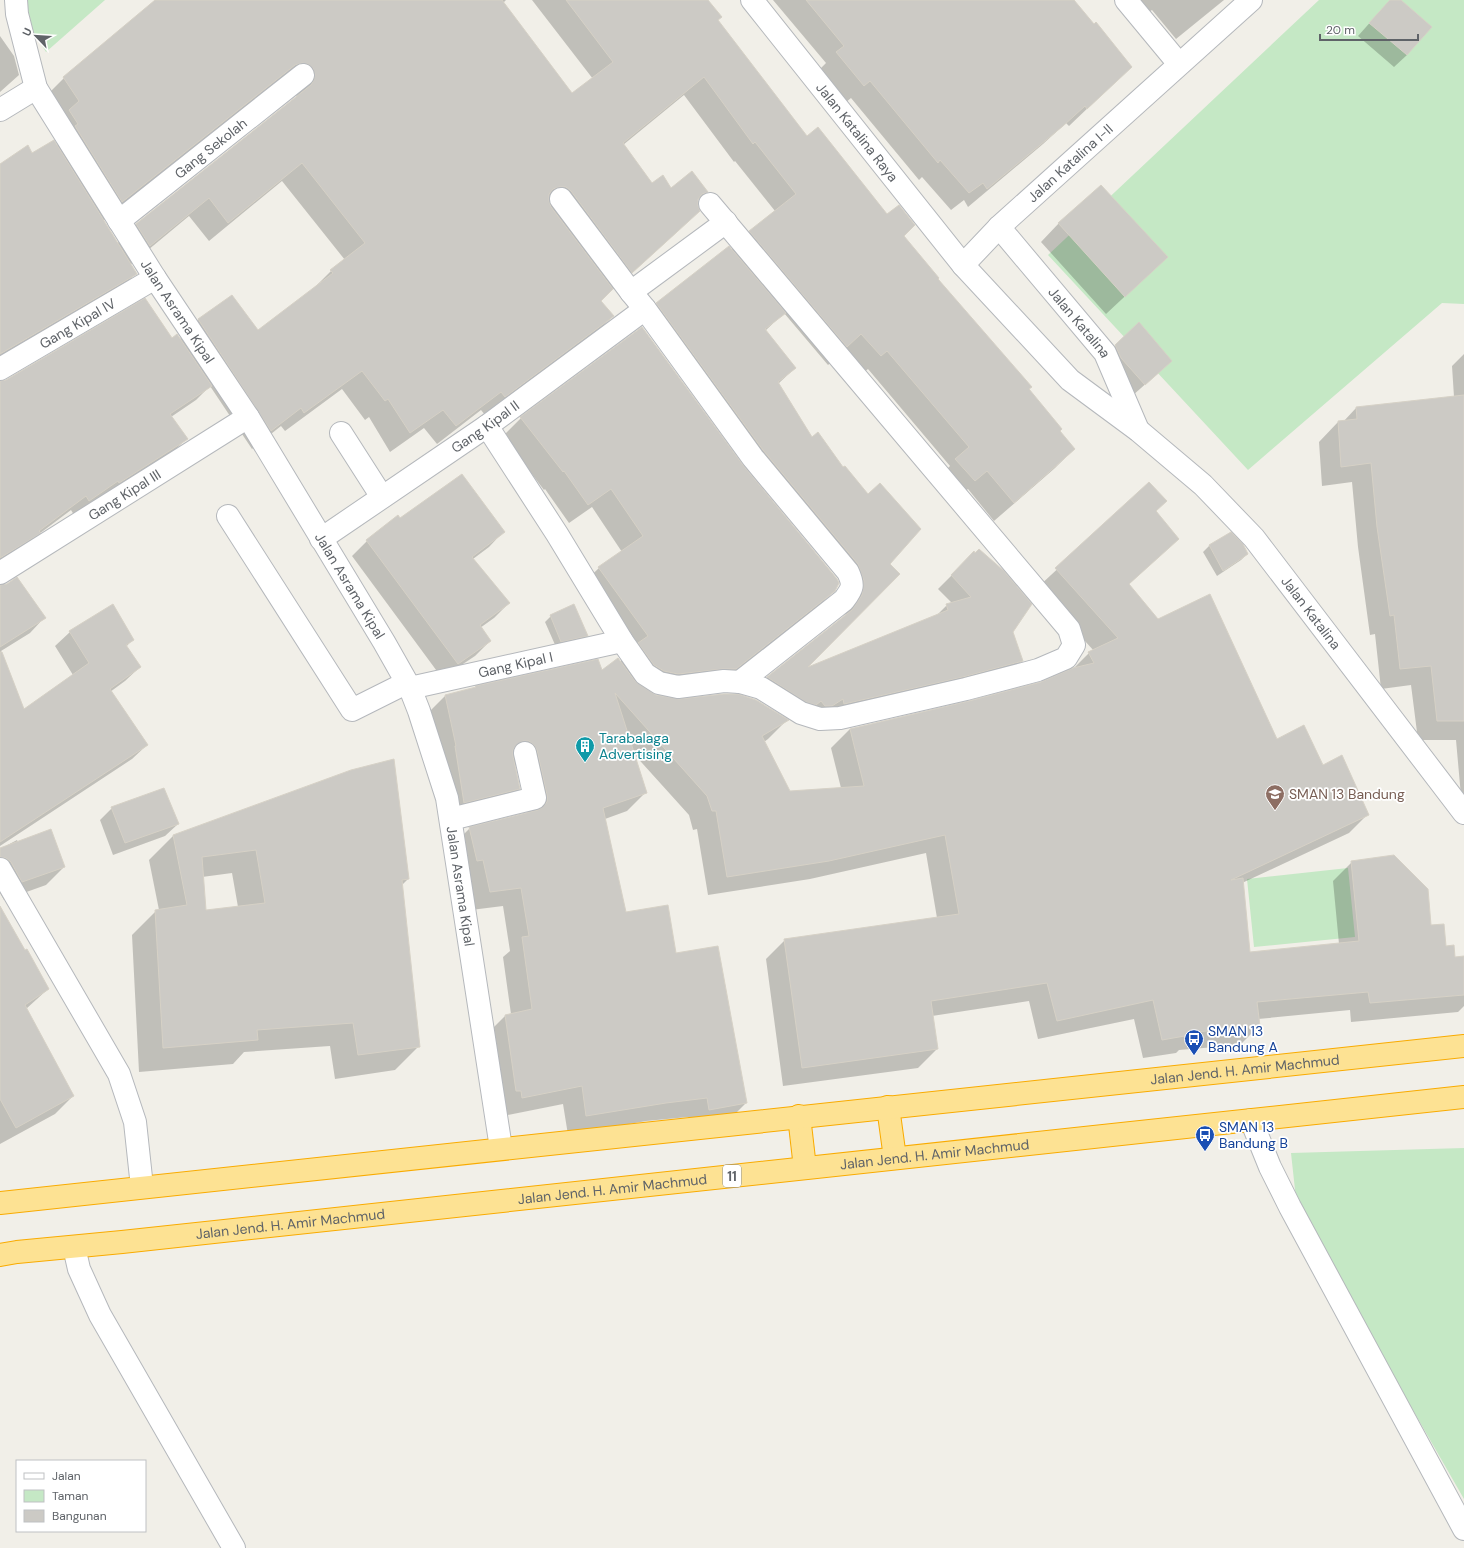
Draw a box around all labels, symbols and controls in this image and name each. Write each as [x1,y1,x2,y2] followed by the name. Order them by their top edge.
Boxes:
[16,16,56,56] north arrow
[1320,16,1418,42] scale bar
[1326,22,1355,38] text: 20 m
[19,25,35,38] text: U
[812,79,902,186] street label: Jalan Katalina Raya
[171,114,251,183] street label: Gang Sekolah
[1024,120,1117,206] street label: Jalan Katalina I-II
[137,256,219,367] street label: Jalan Asrama Kipal
[1044,283,1115,360] street label: Jalan Katalina
[36,294,119,353] street label: Gang Kipal IV
[448,396,523,457] street label: Gang Kipal II
[85,465,164,524] street label: Gang Kipal III
[311,529,389,642] street label: Jalan Asrama Kipal
[1277,572,1345,653] street label: Jalan Katalina
[476,648,554,682] street label: Gang Kipal I
[599,729,672,763] place label: Tarabalaga Advertising
[574,735,596,763] building icon: Tarabalaga Advertising
[1264,783,1286,811] school or university icon: SMAN 13 Bandung
[1289,785,1405,803] place label: SMAN 13 Bandung
[442,825,479,948] street label: Jalan Asrama Kipal
[1208,1022,1278,1056] place label: SMAN 13 Bandung A
[1183,1028,1205,1056] bus stop icon: SMAN 13 Bandung A
[1149,1050,1340,1089] street label: Jalan Jend. H. Amir Machmud
[1219,1118,1288,1152] place label: SMAN 13 Bandung B
[1194,1124,1216,1152] bus stop icon: SMAN 13 Bandung B
[839,1135,1030,1173] street label: Jalan Jend. H. Amir Machmud
[723,1165,741,1187] road number: 11
[517,1170,708,1208] street label: Jalan Jend. H. Amir Machmud
[195,1205,386,1243] street label: Jalan Jend. H. Amir Machmud
[16,1460,146,1532] legend
[52,1468,81,1484] text: Jalan
[52,1488,89,1504] text: Taman
[52,1508,107,1524] text: Bangunan

